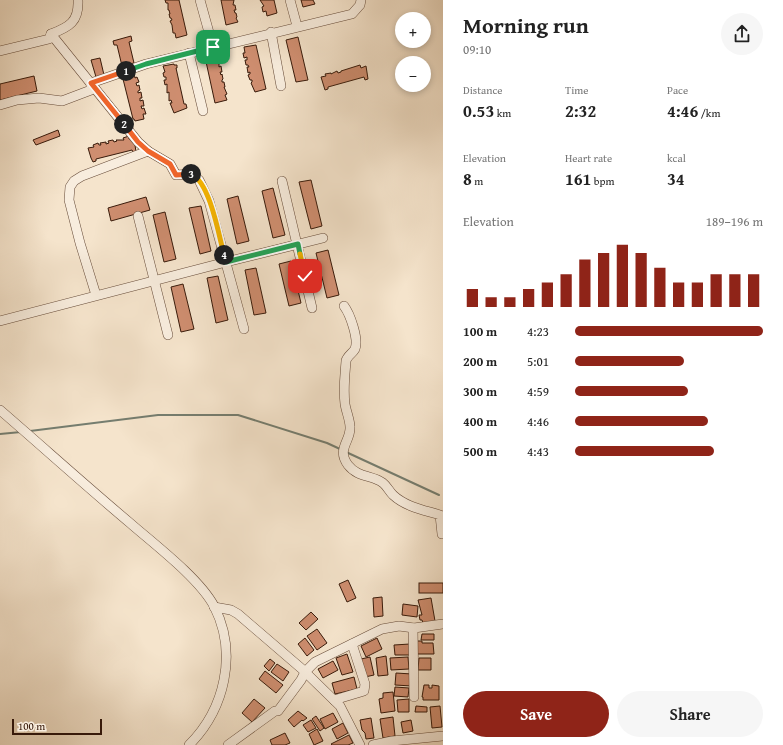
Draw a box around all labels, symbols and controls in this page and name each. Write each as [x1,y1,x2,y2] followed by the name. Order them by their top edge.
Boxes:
[463,9,589,41] text: Morning run
[395,12,431,92] map controls
[395,12,431,48] button: +
[721,13,763,55] button: share
[196,30,230,64] pin
[202,36,224,58] icon: arrive
[463,40,491,59] text: 09:10
[395,56,431,92] button: −
[116,61,136,81] pin: 1
[123,63,129,79] text: 1
[463,82,502,98] text: Distance
[565,82,588,98] text: Time
[667,82,688,98] text: Pace
[463,98,494,123] text: 0.53
[565,98,596,123] text: 2:32
[667,98,698,123] text: 4:46
[494,105,511,121] text: km
[698,105,720,121] text: /km
[114,114,134,134] pin: 2
[121,116,127,132] text: 2
[463,150,506,166] text: Elevation
[565,150,612,166] text: Heart rate
[667,150,686,166] text: kcal
[181,164,201,184] pin: 3
[188,166,194,182] text: 3
[463,166,472,191] text: 8
[565,166,591,191] text: 161
[667,166,685,191] text: 34
[472,173,483,189] text: m
[591,173,614,189] text: bpm
[463,212,514,231] text: Elevation
[706,212,763,231] text: 189–196 m
[214,245,234,265] pin: 4
[221,247,227,263] text: 4
[288,259,322,293] pin
[294,265,316,287] icon: check
[463,322,497,341] text: 100 m
[527,322,549,341] text: 4:23
[463,352,497,371] text: 200 m
[527,352,549,371] text: 5:01
[463,382,497,401] text: 300 m
[527,382,549,401] text: 4:59
[463,412,497,431] text: 400 m
[527,412,549,431] text: 4:46
[463,442,497,461] text: 500 m
[527,442,549,461] text: 4:43
[463,691,609,737] button: Save
[617,691,763,737] button: Share
[12,717,102,736] scale bar
[18,718,45,734] text: 100 m

